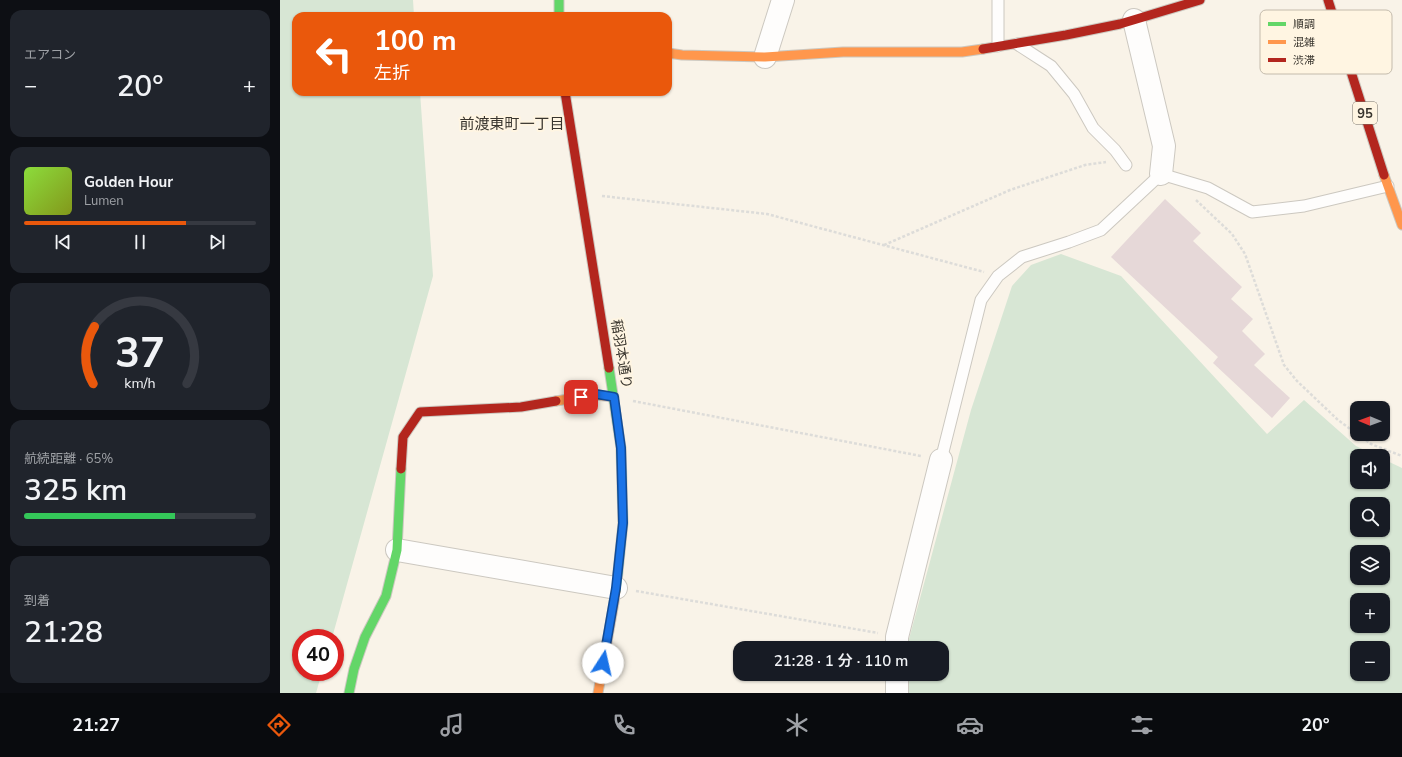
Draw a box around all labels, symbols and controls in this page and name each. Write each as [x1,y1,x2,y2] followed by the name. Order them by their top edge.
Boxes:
[1260,10,1392,74] legend
[1293,17,1315,32] text: 順調
[374,22,457,60] text: 100 m
[308,28,360,80] icon: left
[1293,35,1315,50] text: 混雑
[24,46,76,64] text: エアコン
[1293,53,1315,68] text: 渋滞
[374,61,410,85] text: 左折
[116,66,164,107] text: 20°
[24,71,37,101] text: −
[243,71,256,101] text: +
[1353,102,1377,124] road number: 95
[459,114,565,134] district label: 前渡東町一丁目
[84,172,173,192] text: Golden Hour
[84,192,124,210] text: Lumen
[52,231,74,253] icon: previous
[129,231,151,253] icon: pause
[206,231,228,253] icon: next
[607,318,636,390] street label: 稲羽本通り
[115,325,165,382] text: 37
[124,374,156,393] text: km/h
[564,380,598,414] pin
[570,386,592,408] icon: arrive
[1350,401,1390,441] north arrow
[1350,401,1390,681] map controls
[1350,449,1390,489] button: sound
[24,450,113,468] text: 航続距離 · 65%
[24,470,127,511] text: 325 km
[1350,497,1390,537] button: search
[1350,545,1390,585] button: layers
[24,592,50,610] text: 到着
[1350,593,1390,633] button: +
[24,612,103,653] text: 21:28
[292,629,344,681] speed limit sign: 40
[1350,641,1390,681] button: −
[582,642,624,684] position arrow
[774,651,908,671] text: 21:28 · 1 分 · 110 m
[265,711,293,739] icon: directions
[438,711,466,739] icon: music
[610,711,638,739] icon: phone
[783,711,811,739] icon: climate
[956,711,984,739] icon: car
[1128,711,1156,739] icon: filters
[72,713,120,737] text: 21:27
[1301,713,1330,737] text: 20°

